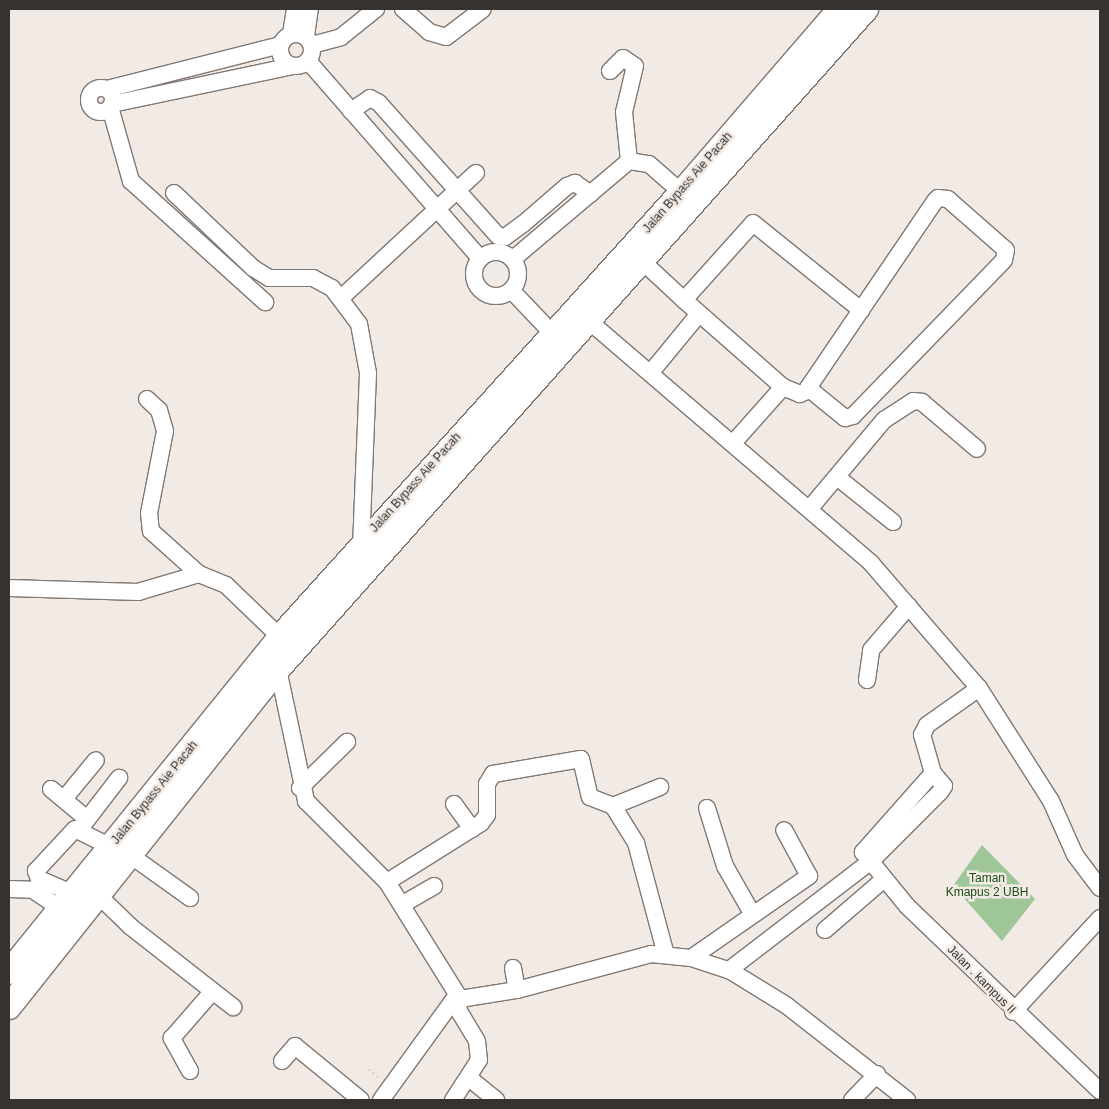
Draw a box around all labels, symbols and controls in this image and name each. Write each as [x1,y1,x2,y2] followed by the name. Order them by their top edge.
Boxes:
[640,129,736,237] street label: Jalan Bypass Aie Pacah
[367,430,465,536] street label: Jalan Bypass Aie Pacah
[109,738,201,848] street label: Jalan Bypass Aie Pacah
[946,872,1028,900] park label: Taman Kmapus 2 UBH
[944,943,1018,1017] street label: Jalan . kampus II

